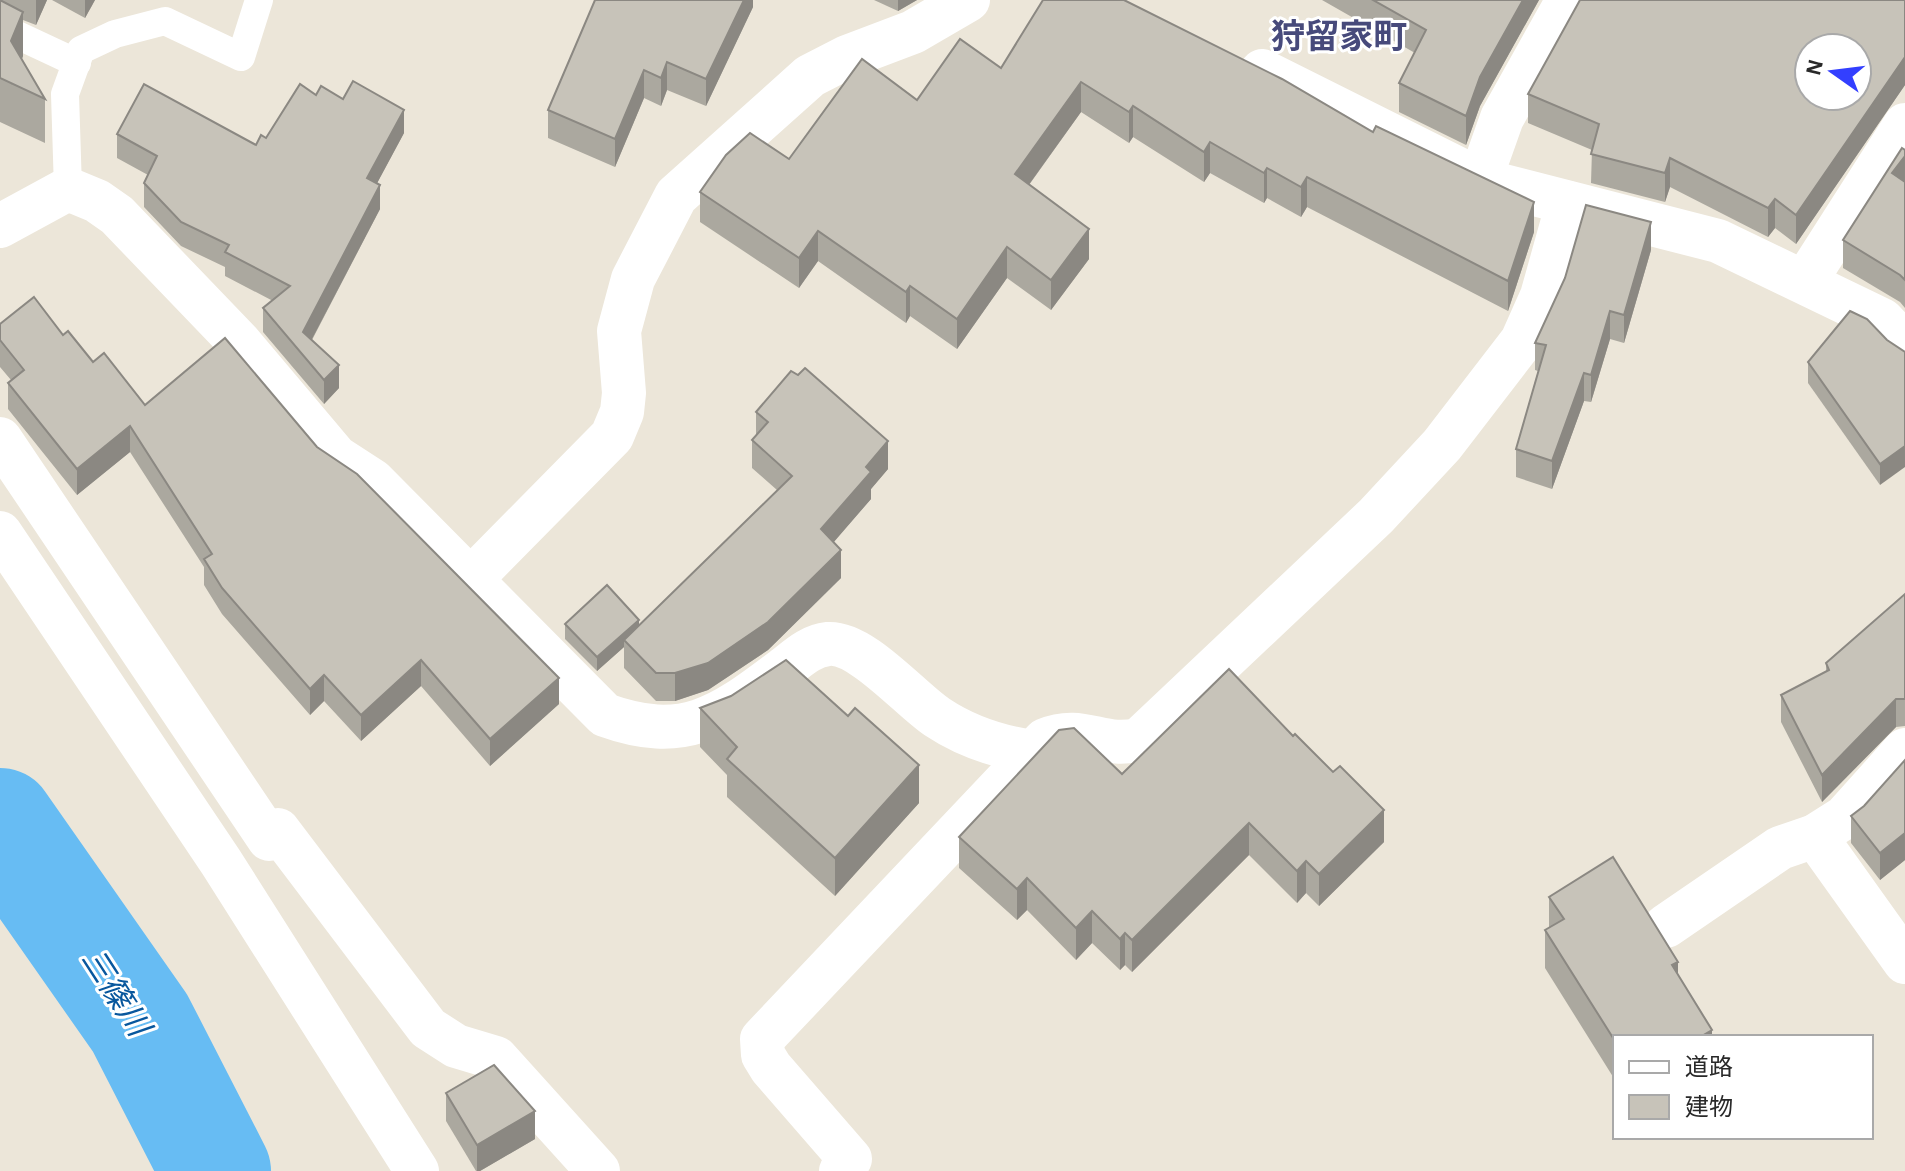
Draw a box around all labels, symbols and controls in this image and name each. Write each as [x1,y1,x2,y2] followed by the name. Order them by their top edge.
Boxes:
[1271,19,1407,55] district label: 狩留家町
[1793,32,1873,112] north arrow
[1802,57,1827,77] text: N
[76,943,157,1044] water label: 三篠川
[1613,1035,1873,1139] legend
[1685,1054,1733,1080] text: 道路
[1685,1095,1733,1120] text: 建物

